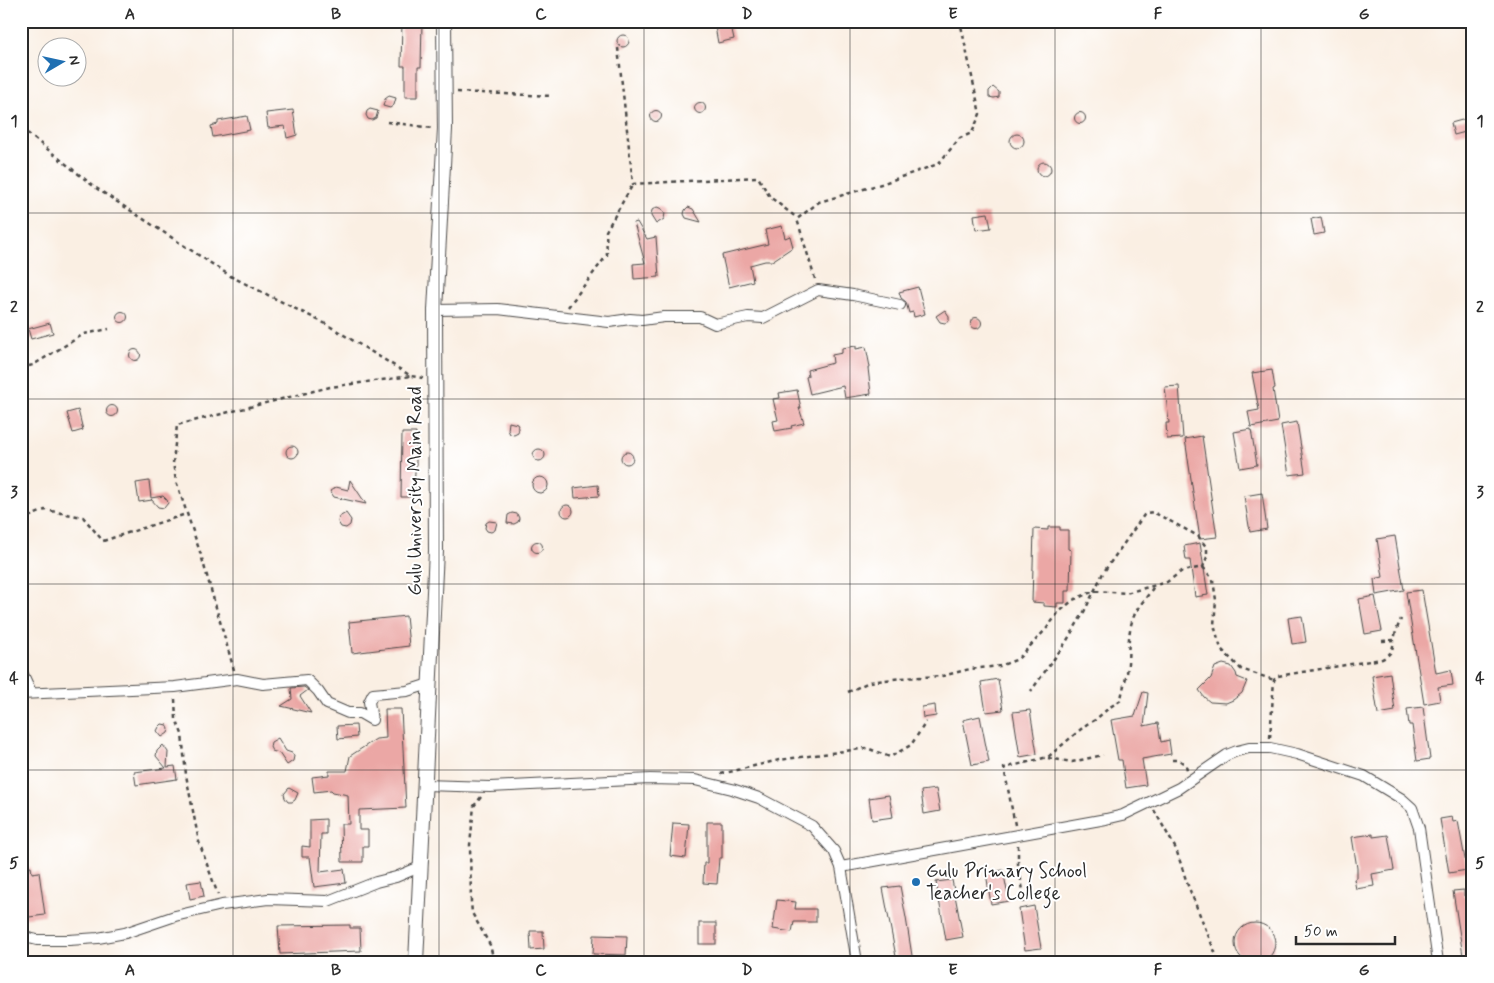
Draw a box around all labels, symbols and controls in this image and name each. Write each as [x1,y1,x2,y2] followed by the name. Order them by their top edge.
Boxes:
[125,4,135,25] text: A
[331,4,341,25] text: B
[535,4,547,25] text: C
[741,4,753,25] text: D
[948,4,958,25] text: E
[1154,4,1163,25] text: F
[1359,4,1370,25] text: G
[38,38,88,88] north arrow
[64,54,83,66] text: N
[10,111,18,132] text: 1
[1476,111,1484,132] text: 1
[10,297,18,318] text: 2
[1476,297,1484,318] text: 2
[403,386,428,596] street label: Gulu University Main Road
[10,482,18,503] text: 3
[1476,482,1484,503] text: 3
[9,668,19,689] text: 4
[1475,668,1485,689] text: 4
[9,853,19,874] text: 5
[1475,853,1485,874] text: 5
[926,859,1087,909] place label: Gulu Primary School Teacher's College
[910,876,922,888] marker: Gulu Primary School Teacher's College
[1296,913,1395,945] scale bar
[1304,922,1338,942] text: 50 m
[125,960,135,981] text: A
[331,960,341,981] text: B
[535,960,547,981] text: C
[741,960,753,981] text: D
[948,960,958,981] text: E
[1154,960,1163,981] text: F
[1359,960,1370,981] text: G

